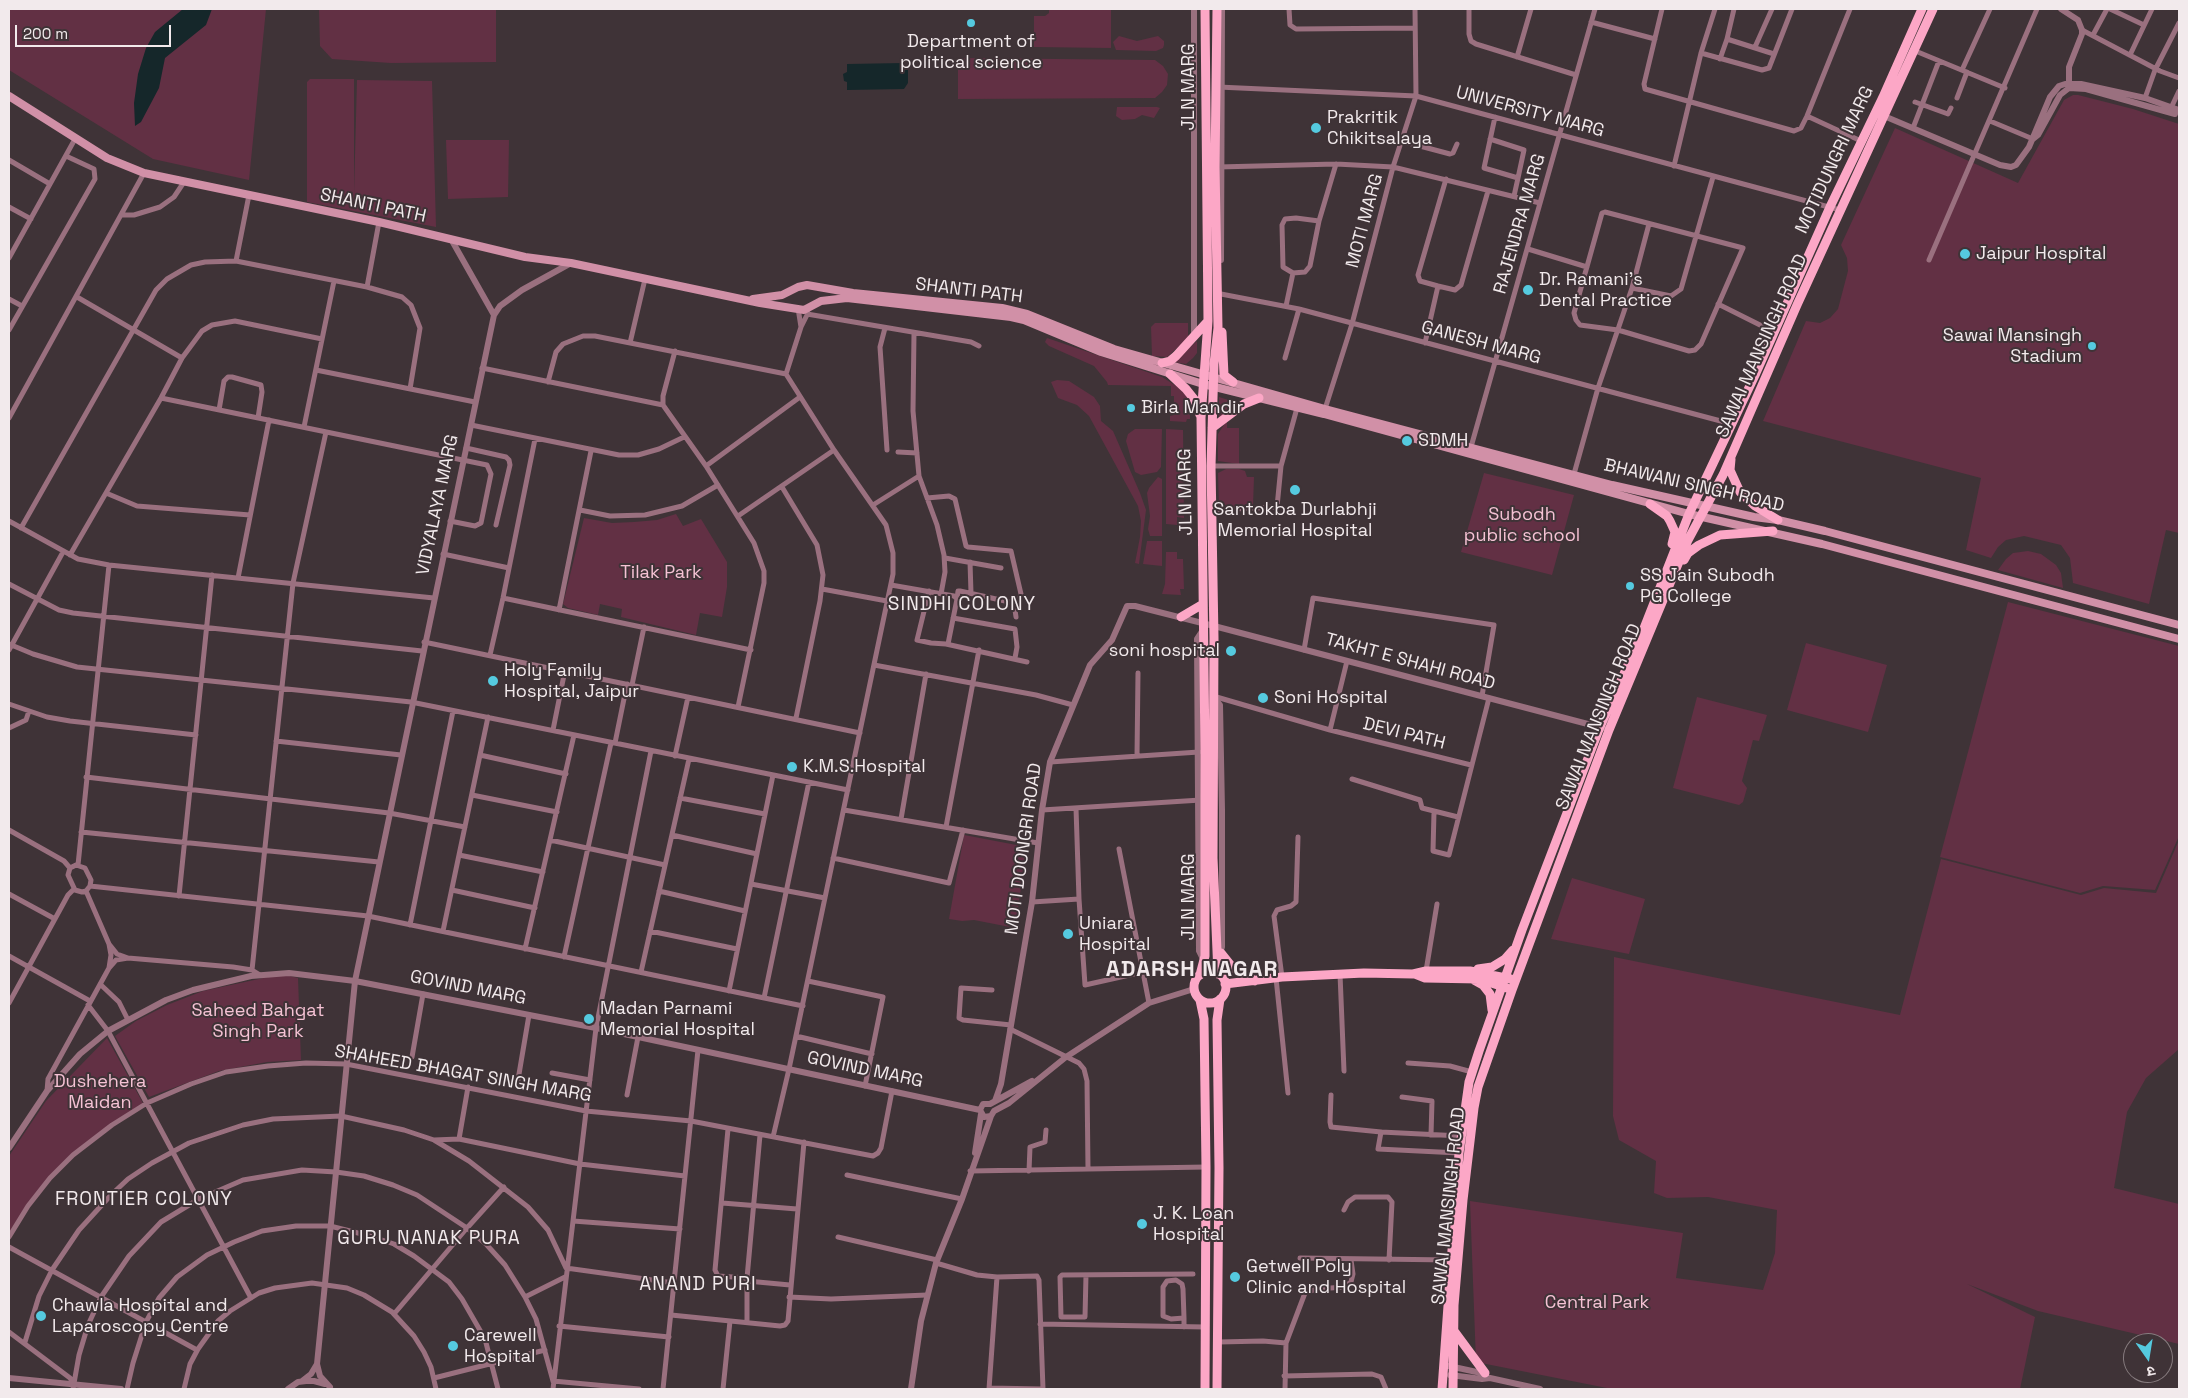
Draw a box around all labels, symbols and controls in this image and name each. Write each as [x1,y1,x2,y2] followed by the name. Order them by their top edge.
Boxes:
[18,15,174,47] scale bar
[965,17,977,29] marker: Department of political science
[23,24,68,43] text: 200 m
[900,31,1042,74] place label: Department of political science
[1178,43,1200,131] street label: JLN MARG
[1453,82,1607,142] street label: UNIVERSITY MARG
[1791,83,1879,237] street label: MOTIDUNGRI MARG
[1327,107,1432,150] place label: Prakritik Chikitsalaya
[1309,121,1323,135] marker: Prakritik Chikitsalaya
[1490,151,1550,297] street label: RAJENDRA MARG
[1342,171,1388,271] street label: MOTI MARG
[318,184,428,228] street label: SHANTI PATH
[1976,243,2106,265] place label: Jaipur Hospital
[1958,247,1972,261] marker: Jaipur Hospital
[1712,251,1812,441] street label: SAWAI MANSINGH ROAD
[1539,269,1672,312] place label: Dr. Ramani's Dental Practice
[914,274,1024,308] street label: SHANTI PATH
[1521,283,1535,297] marker: Dr. Ramani's Dental Practice
[1419,317,1543,369] street label: GANESH MARG
[1943,325,2082,368] place label: Sawai Mansingh Stadium
[2086,340,2098,352] marker: Sawai Mansingh Stadium
[1141,397,1243,419] place label: Birla Mandir
[1125,402,1137,414] marker: Birla Mandir
[1418,430,1468,452] place label: SDMH
[413,433,463,577] street label: VIDYALAYA MARG
[1400,434,1414,448] marker: SDMH
[1174,448,1198,536] street label: JLN MARG
[1602,455,1786,517] street label: BHAWANI SINGH ROAD
[1288,483,1302,497] marker: Santokba Durlabhji Memorial Hospital
[1213,499,1377,542] place label: Santokba Durlabhji Memorial Hospital
[1464,504,1580,546] park label: Subodh public school
[620,562,702,584] park label: Tilak Park
[1640,565,1775,608] place label: SS Jain Subodh PG College
[1624,580,1636,592] marker: SS Jain Subodh PG College
[886,594,1038,616] district label: SINDHI COLONY
[1552,621,1646,813] street label: SAWAI MANSINGH ROAD
[1323,629,1497,695] street label: TAKHT E SHAHI ROAD
[1109,640,1220,662] place label: soni hospital
[1224,644,1238,658] marker: soni hospital
[504,660,639,702] place label: Holy Family Hospital, Jaipur
[486,674,500,688] marker: Holy Family Hospital, Jaipur
[1274,687,1388,709] place label: Soni Hospital
[1256,691,1270,705] marker: Soni Hospital
[1360,713,1448,755] street label: DEVI PATH
[803,756,926,778] place label: K.M.S.Hospital
[785,760,799,774] marker: K.M.S.Hospital
[1001,762,1047,936] street label: MOTI DOONGRI ROAD
[1178,853,1200,941] street label: JLN MARG
[1079,913,1150,956] place label: Uniara Hospital
[1061,927,1075,941] marker: Uniara Hospital
[1104,957,1280,983] district label: ADARSH NAGAR
[408,966,528,1010] street label: GOVIND MARG
[600,998,755,1040] place label: Madan Parnami Memorial Hospital
[192,1000,324,1042] park label: Saheed Bahgat Singh Park
[582,1012,596,1026] marker: Madan Parnami Memorial Hospital
[333,1041,593,1107] street label: SHAHEED BHAGAT SINGH MARG
[805,1047,925,1093] street label: GOVIND MARG
[54,1071,146,1114] park label: Dushehera Maidan
[1428,1106,1470,1306] street label: SAWAI MANSINGH ROAD
[53,1189,235,1211] district label: FRONTIER COLONY
[1153,1203,1234,1246] place label: J. K. Loan Hospital
[1135,1217,1149,1231] marker: J. K. Loan Hospital
[335,1228,523,1250] district label: GURU NANAK PURA
[1246,1256,1406,1298] place label: Getwell Poly Clinic and Hospital
[1228,1270,1242,1284] marker: Getwell Poly Clinic and Hospital
[638,1274,758,1296] district label: ANAND PURI
[1545,1292,1649,1314] park label: Central Park
[52,1295,229,1338] place label: Chawla Hospital and Laparoscopy Centre
[34,1309,48,1323] marker: Chawla Hospital and Laparoscopy Centre
[464,1325,537,1368] place label: Carewell Hospital
[2123,1333,2173,1383] north arrow
[446,1339,460,1353] marker: Carewell Hospital
[2145,1362,2157,1381] text: उ

